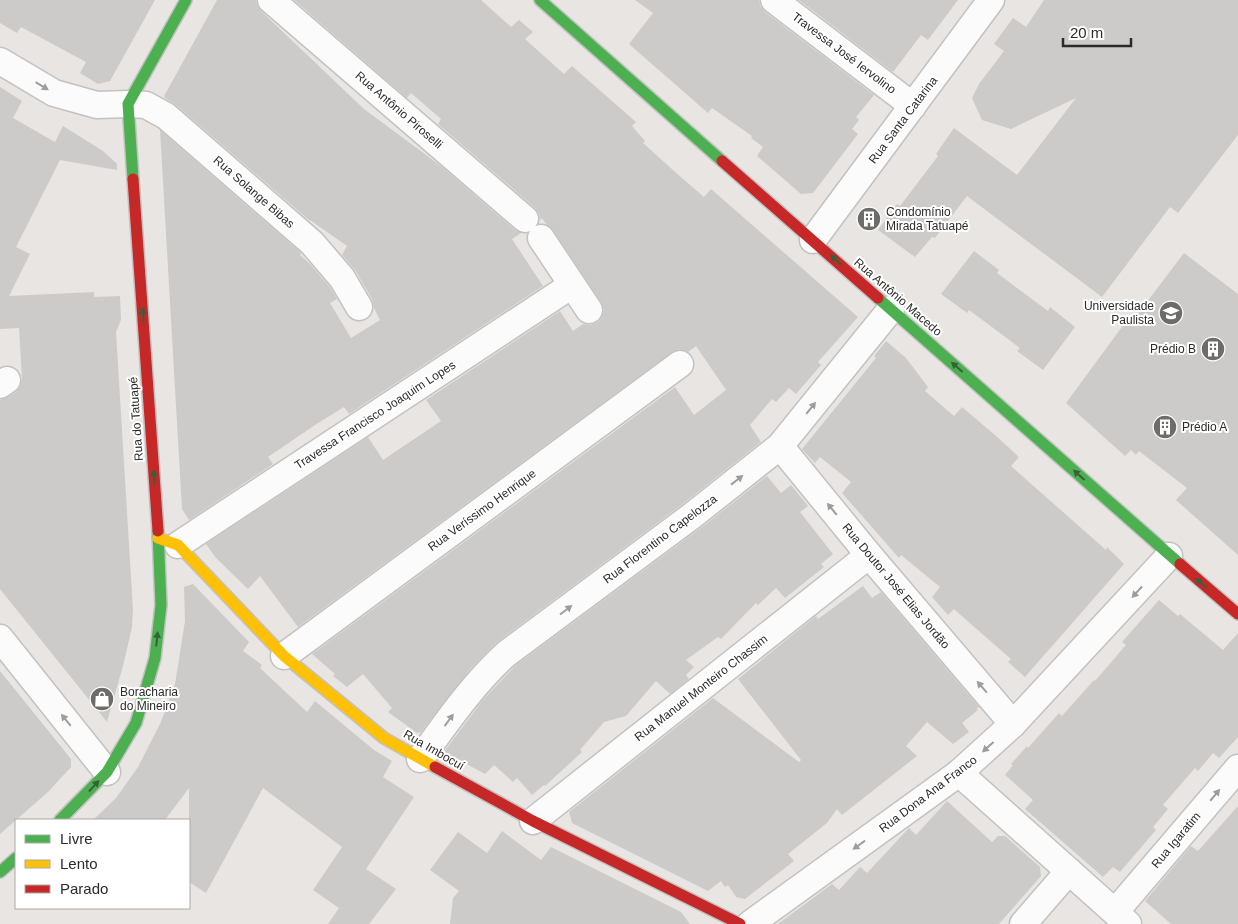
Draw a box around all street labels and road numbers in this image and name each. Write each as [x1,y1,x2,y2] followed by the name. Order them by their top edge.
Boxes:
[789,9,899,97] street label: Travessa José Iervolino
[353,68,445,152] street label: Rua Antônio Piroselli
[866,73,940,166] street label: Rua Santa Catarina
[211,153,297,231] street label: Rua Solange Bibas
[851,255,945,339] street label: Rua Antônio Macedo
[292,358,458,472] street label: Travessa Francisco Joaquim Lopes
[126,376,146,462] street label: Rua do Tatuapé
[425,466,539,554] street label: Rua Veríssimo Henrique
[600,491,720,586] street label: Rua Florentino Capelozza
[839,520,953,652] street label: Rua Doutor José Elias Jordão
[632,632,770,744] street label: Rua Manuel Monteiro Chassim
[401,727,468,773] street label: Rua Imbocuí
[876,752,980,835] street label: Rua Dona Ana Franco
[1149,809,1203,871] street label: Rua Igaratim

